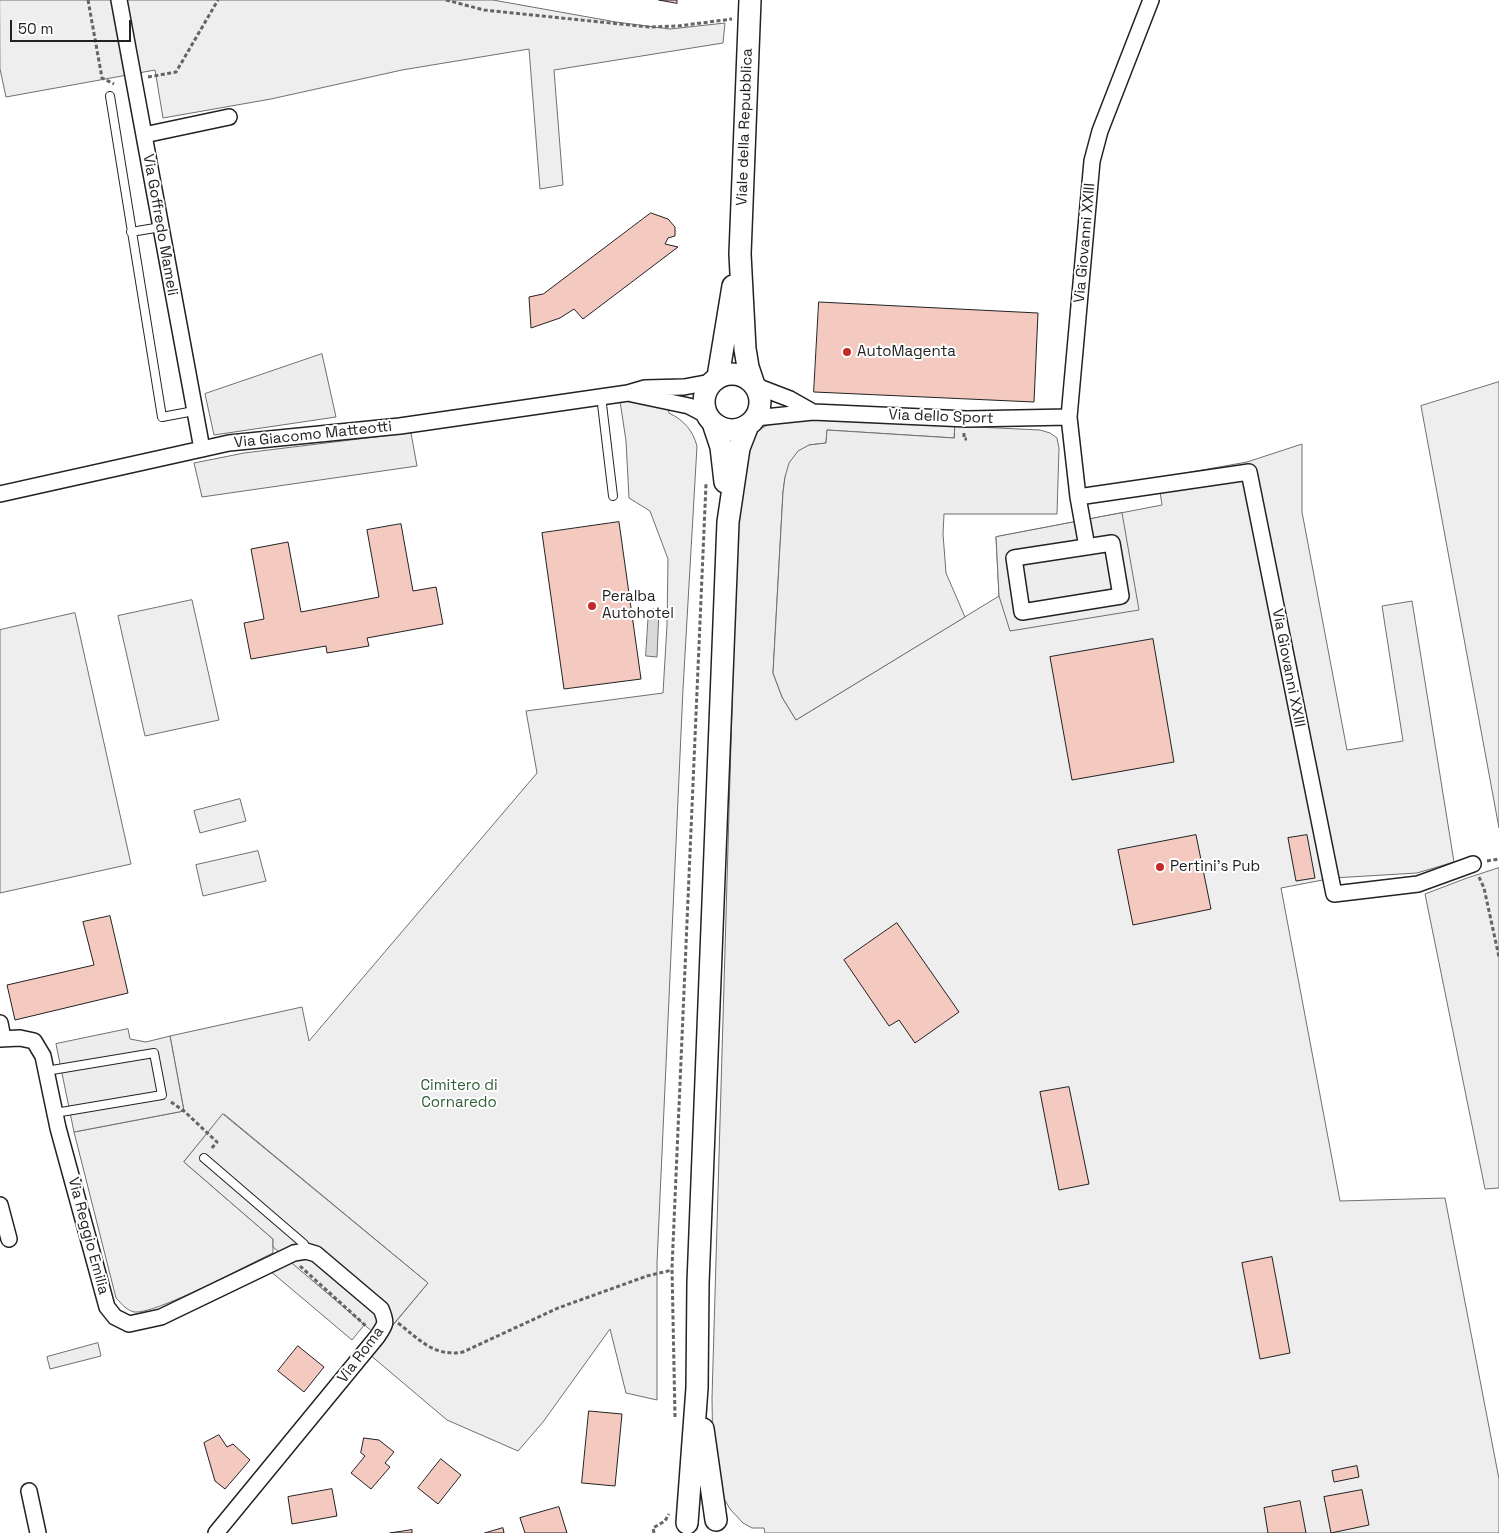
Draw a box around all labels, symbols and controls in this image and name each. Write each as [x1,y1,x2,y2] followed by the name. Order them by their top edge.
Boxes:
[12,10,134,42] scale bar
[18,19,53,38] text: 50 m
[733,48,757,206] street label: Viale della Repubblica
[139,153,181,297] street label: Via Goffredo Mameli
[1071,182,1099,304] street label: Via Giovanni XXIII
[857,343,956,361] place label: AutoMagenta
[841,346,853,358] marker: AutoMagenta
[888,406,994,428] street label: Via dello Sport
[233,418,393,452] street label: Via Giacomo Matteotti
[602,588,674,623] place label: Peralba Autohotel
[586,600,598,612] marker: Peralba Autohotel
[1268,607,1308,729] street label: Via Giovanni XXIII
[1170,858,1260,876] place label: Pertini's Pub
[1154,861,1166,873] marker: Pertini's Pub
[420,1077,498,1112] park label: Cimitero di Cornaredo
[64,1175,112,1297] street label: Via Reggio Emilia
[334,1323,388,1387] street label: Via Roma

